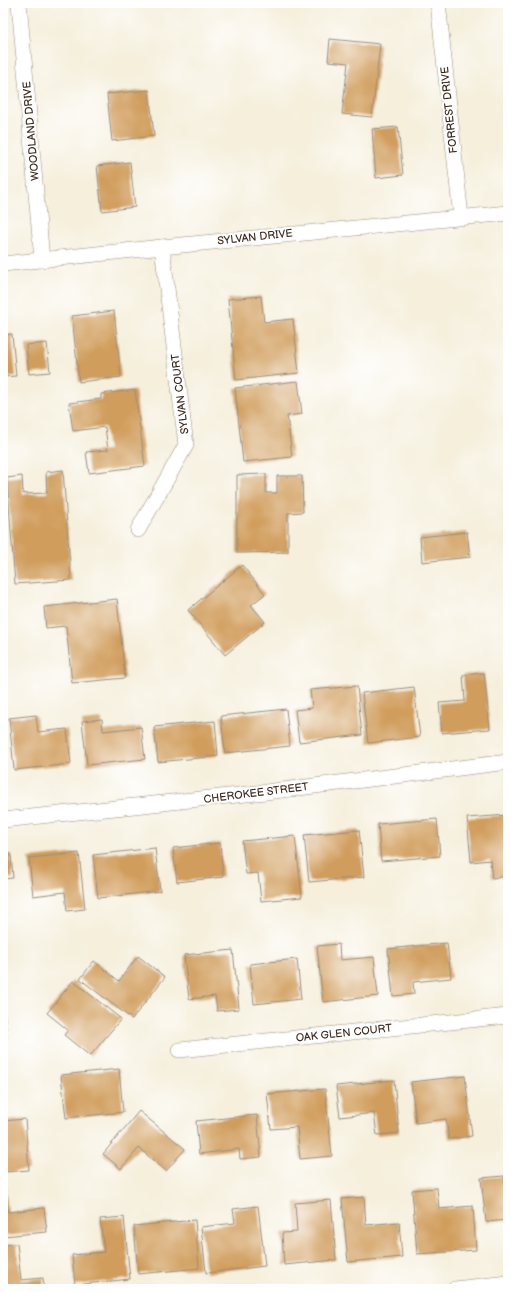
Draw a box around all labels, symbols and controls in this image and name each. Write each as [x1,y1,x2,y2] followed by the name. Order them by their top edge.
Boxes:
[438,66,460,154] street label: FORREST DRIVE
[20,81,42,181] street label: WOODLAND DRIVE
[217,227,293,247] street label: SYLVAN DRIVE
[169,353,191,435] street label: SYLVAN COURT
[203,780,310,806] street label: CHEROKEE STREET
[295,1021,393,1045] street label: OAK GLEN COURT

